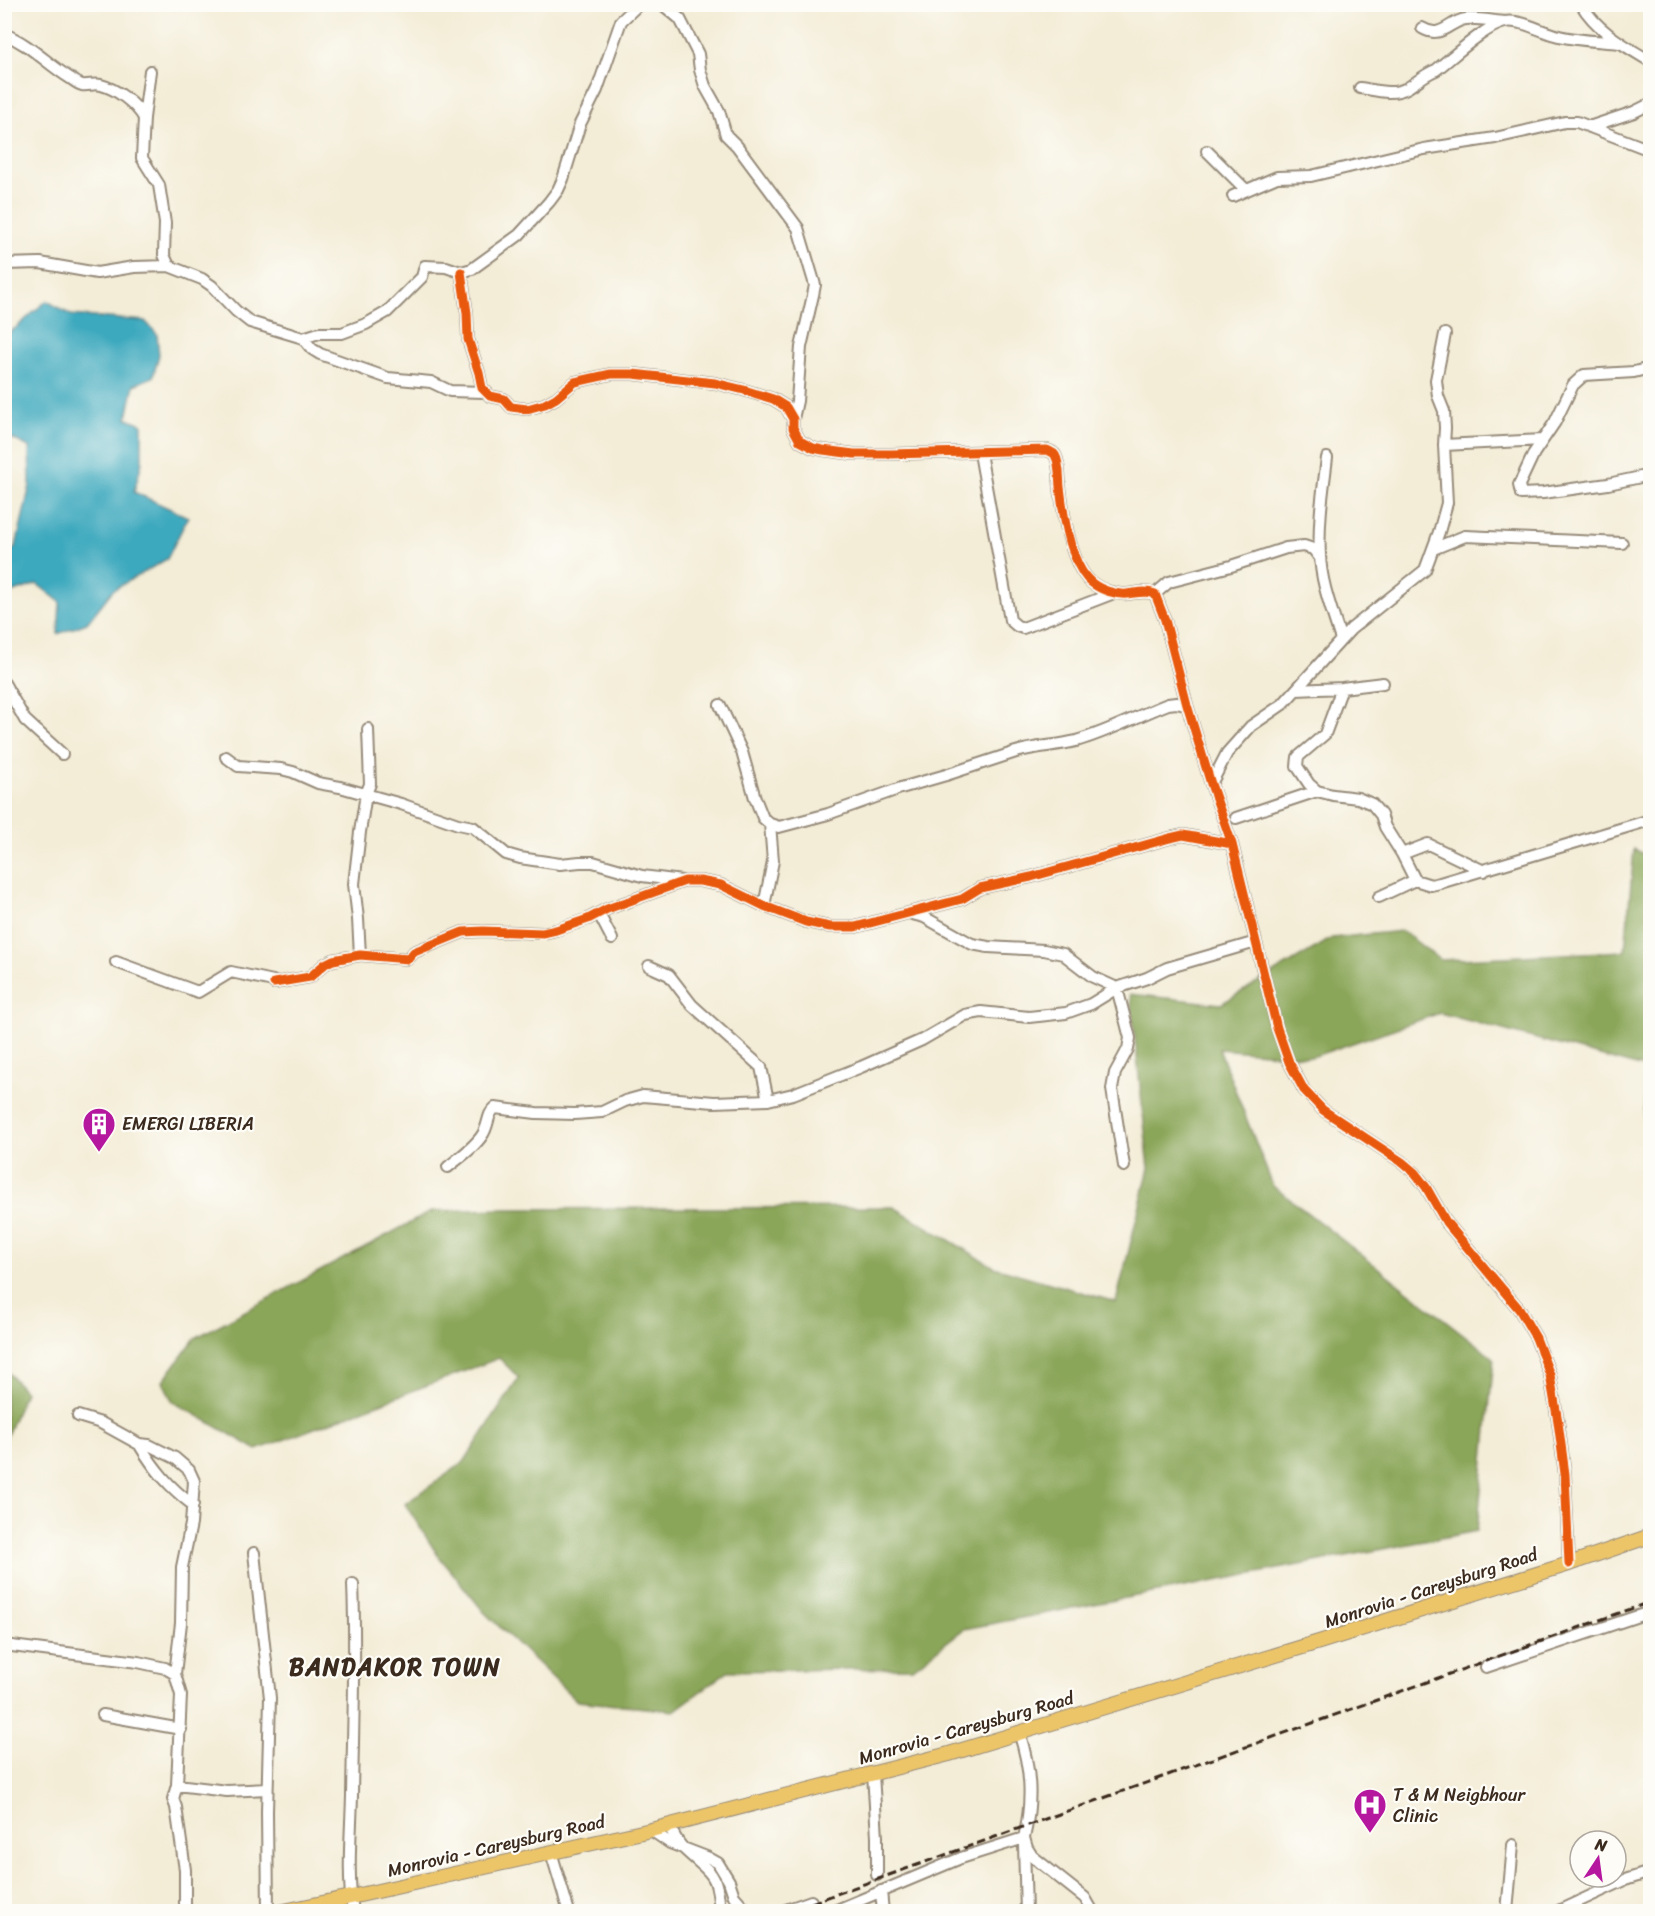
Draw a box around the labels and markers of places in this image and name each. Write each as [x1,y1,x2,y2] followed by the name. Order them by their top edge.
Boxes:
[81,1106,117,1153] building icon: EMERGI LIBERIA
[122,1108,254,1140] place label: EMERGI LIBERIA
[1393,1779,1526,1832] place label: T & M Neigbhour Clinic
[1352,1787,1388,1834] hospital icon: T & M Neigbhour Clinic

